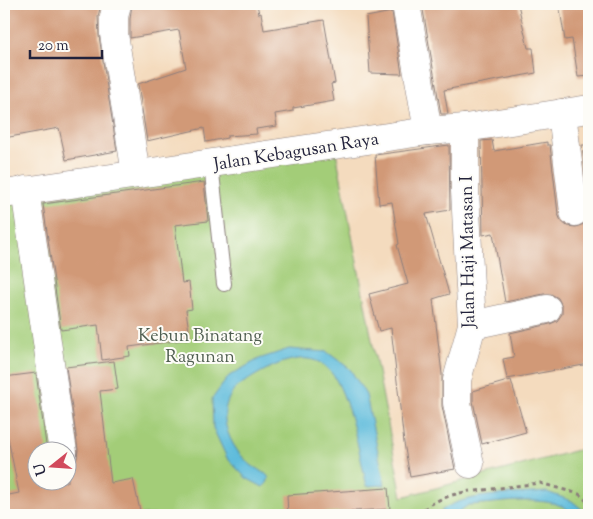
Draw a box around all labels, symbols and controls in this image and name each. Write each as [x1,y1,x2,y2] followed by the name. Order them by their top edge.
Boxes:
[30,28,102,60] scale bar
[38,36,69,57] text: 20 m
[211,127,381,179] street label: Jalan Kebagusan Raya
[455,175,483,329] street label: Jalan Haji Matasan I
[138,324,262,371] park label: Kebun Binatang Ragunan
[28,442,78,492] north arrow
[30,460,53,478] text: U

